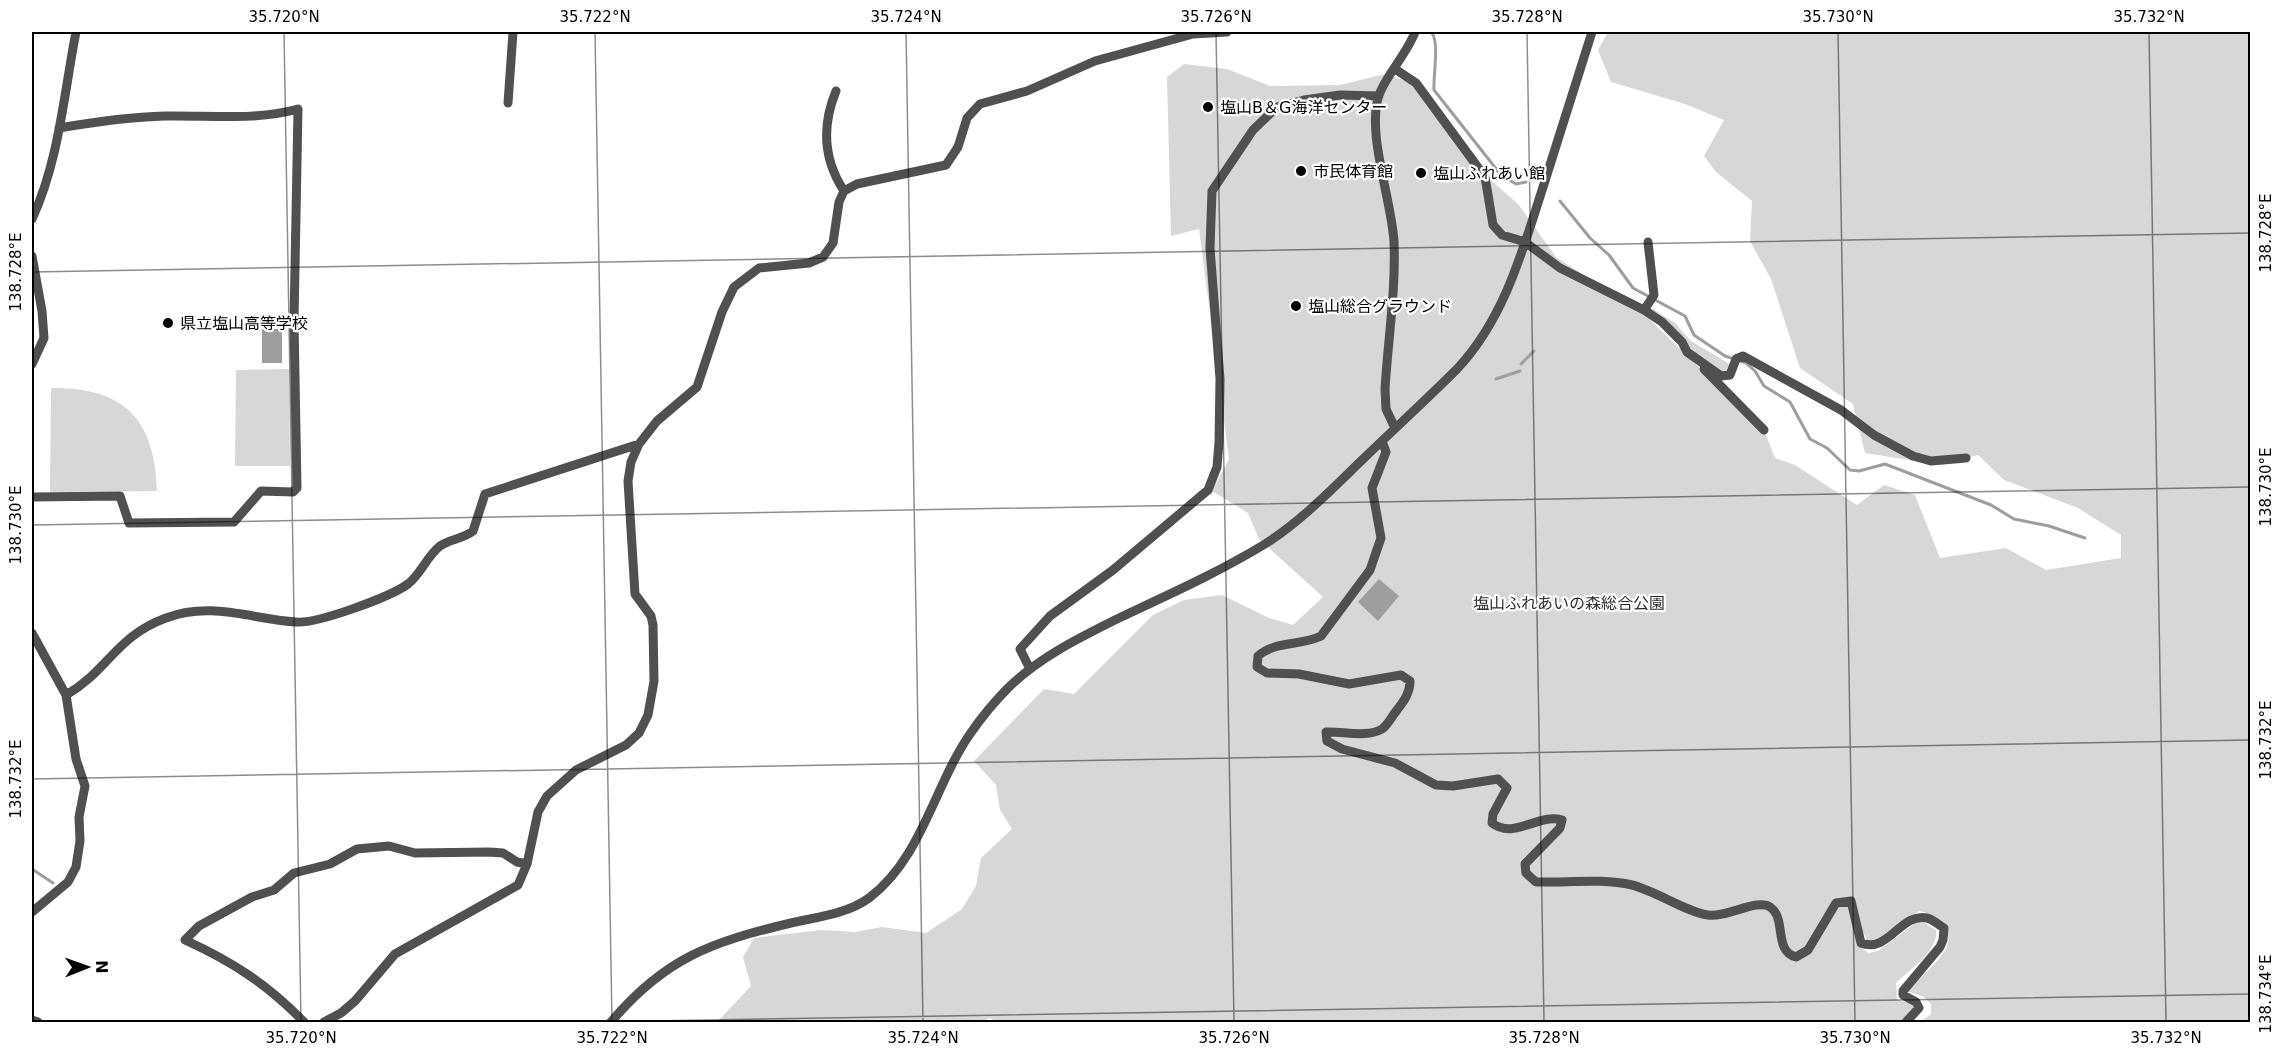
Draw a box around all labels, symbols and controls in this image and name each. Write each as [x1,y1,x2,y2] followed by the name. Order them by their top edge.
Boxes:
[248,8,320,26] text: 35.720°N
[559,8,631,26] text: 35.722°N
[870,8,942,26] text: 35.724°N
[1180,8,1252,26] text: 35.726°N
[1491,8,1563,26] text: 35.728°N
[1802,8,1874,26] text: 35.730°N
[2113,8,2185,26] text: 35.732°N
[1220,98,1387,117] place label: 塩山B＆G海洋センター
[1201,100,1215,114] marker: 塩山B＆G海洋センター
[1313,162,1393,181] place label: 市民体育館
[1294,164,1308,178] marker: 市民体育館
[1433,164,1545,183] place label: 塩山ふれあい館
[1414,166,1428,180] marker: 塩山ふれあい館
[2257,193,2275,273] text: 138.728°E
[7,232,25,312] text: 138.728°E
[1308,297,1452,316] place label: 塩山総合グラウンド
[1289,299,1303,313] marker: 塩山総合グラウンド
[180,314,308,333] place label: 県立塩山高等学校
[161,316,175,330] marker: 県立塩山高等学校
[2257,447,2275,527] text: 138.730°E
[7,485,25,565] text: 138.730°E
[1473,594,1665,613] park label: 塩山ふれあいの森総合公園
[2257,700,2275,780] text: 138.732°E
[7,739,25,819] text: 138.732°E
[57,937,117,997] north arrow
[2257,954,2275,1034] text: 138.734°E
[92,960,111,974] text: N
[265,1029,337,1047] text: 35.720°N
[576,1029,648,1047] text: 35.722°N
[887,1029,959,1047] text: 35.724°N
[1198,1029,1270,1047] text: 35.726°N
[1508,1029,1580,1047] text: 35.728°N
[1819,1029,1891,1047] text: 35.730°N
[2130,1029,2202,1047] text: 35.732°N

